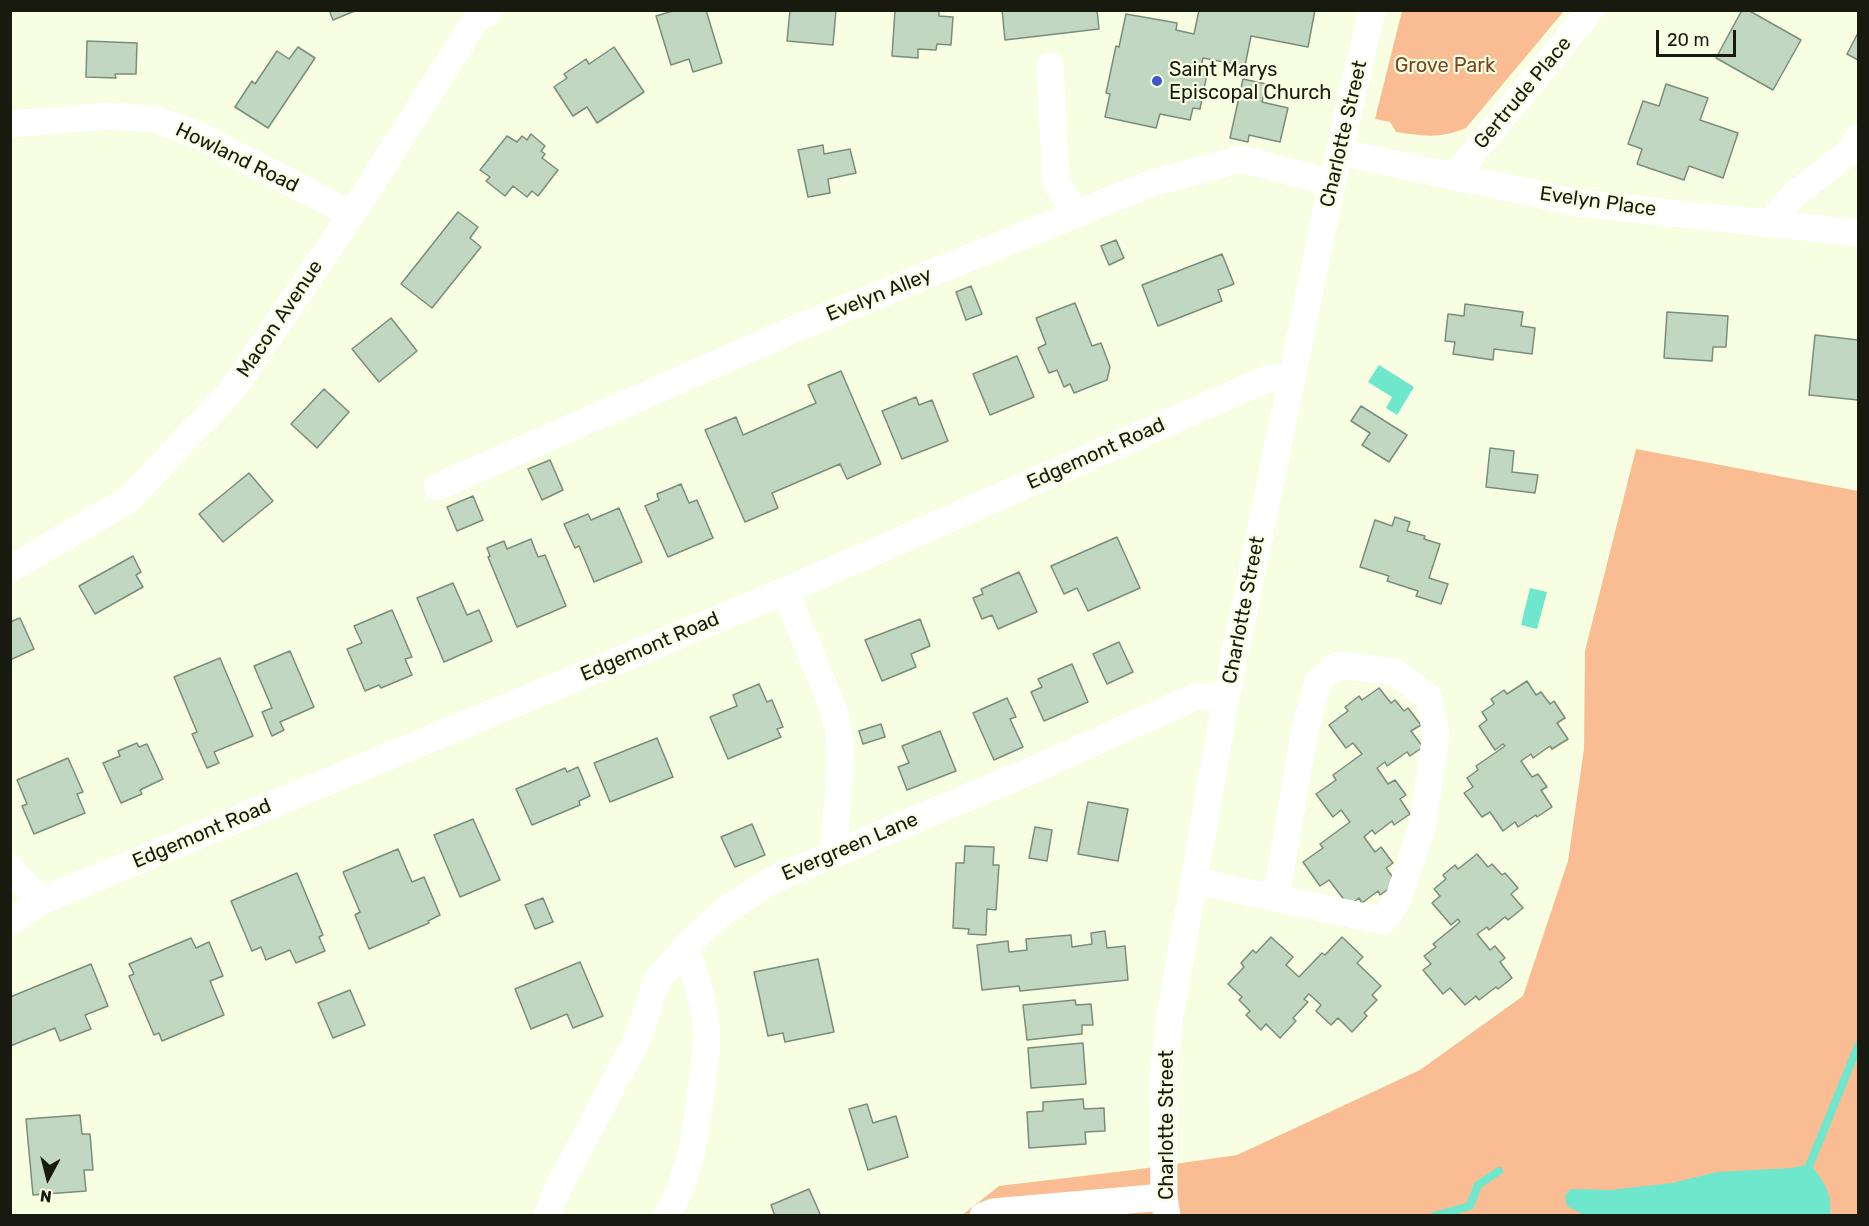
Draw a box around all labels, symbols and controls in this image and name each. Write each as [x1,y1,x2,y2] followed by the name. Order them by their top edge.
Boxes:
[1659,18,1738,56] scale bar
[1667,29,1709,51] text: 20 m
[1469,32,1577,154] street label: Gertrude Place
[1395,54,1495,78] park label: Grove Park
[1169,58,1331,105] place label: Saint Marys Episcopal Church
[1315,58,1373,210] street label: Charlotte Street
[1150,74,1164,88] marker: Saint Marys Episcopal Church
[172,118,302,198] street label: Howland Road
[1538,182,1658,222] street label: Evelyn Place
[232,256,328,382] street label: Macon Avenue
[823,263,935,327] street label: Evelyn Alley
[1023,413,1169,495] street label: Edgemont Road
[1218,534,1270,686] street label: Charlotte Street
[577,607,723,687] street label: Edgemont Road
[129,794,275,874] street label: Edgemont Road
[778,808,922,886] street label: Evergreen Lane
[1155,1050,1179,1200] street label: Charlotte Street
[18,1148,78,1208] north arrow
[39,1186,53,1206] text: N

